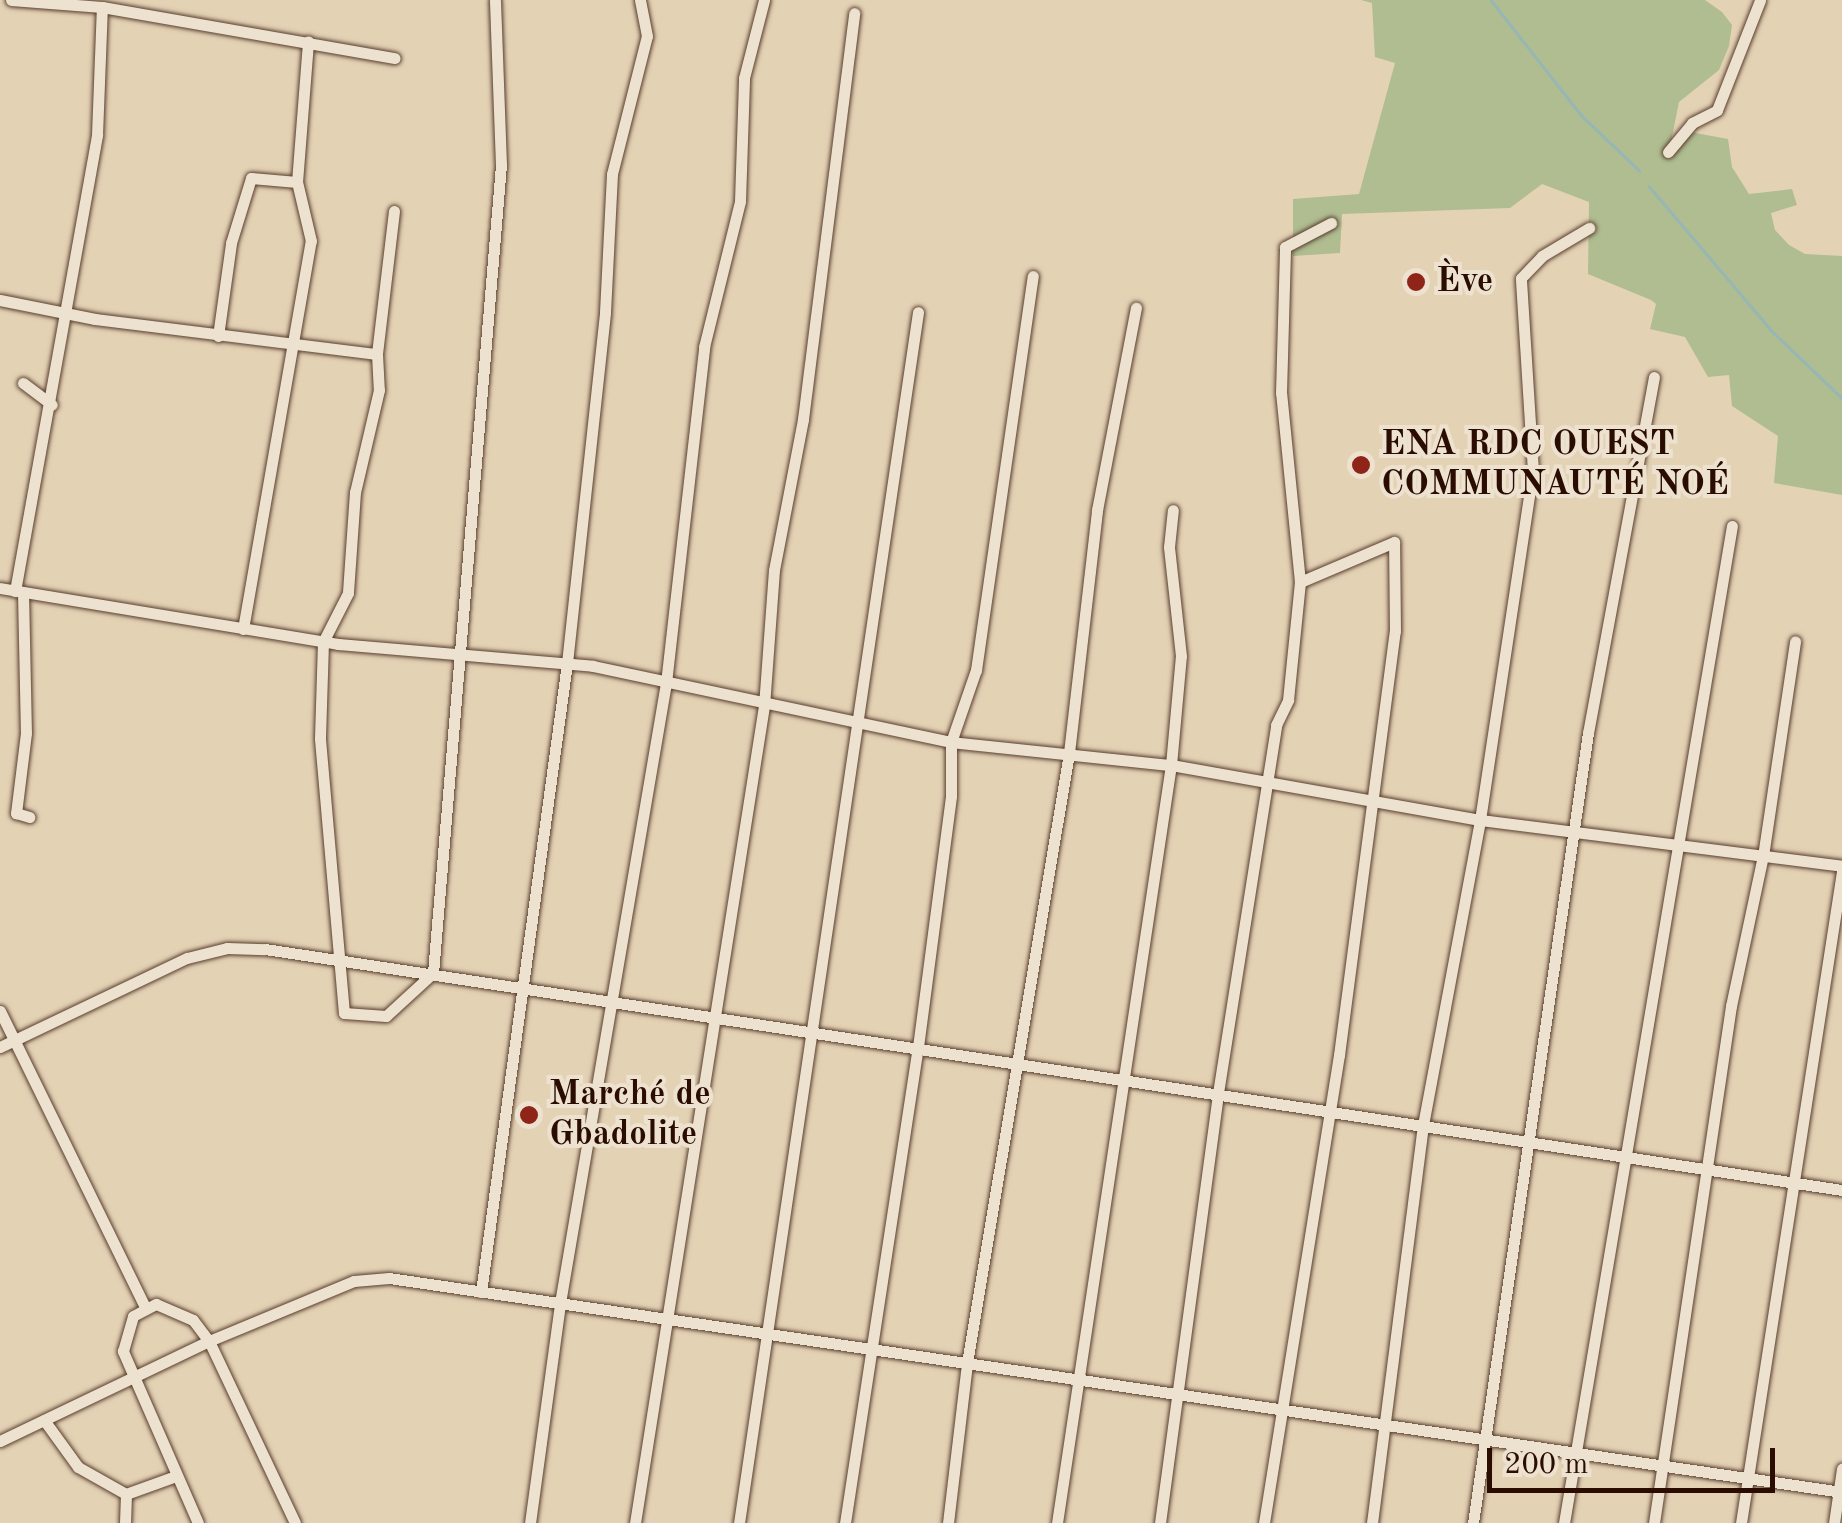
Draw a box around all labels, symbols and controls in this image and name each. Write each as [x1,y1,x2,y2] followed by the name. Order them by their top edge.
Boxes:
[1436,261,1493,303] place label: Ève
[1405,271,1427,293] marker: Ève
[1381,424,1729,506] place label: ENA RDC OUEST COMMUNAUTÉ NOÉ
[1350,454,1372,476] marker: ENA RDC OUEST COMMUNAUTÉ NOÉ
[549,1074,711,1156] place label: Marché de Gbadolite
[518,1104,540,1126] marker: Marché de Gbadolite
[1492,1428,1780,1490] scale bar
[1504,1450,1588,1480] text: 200 m

